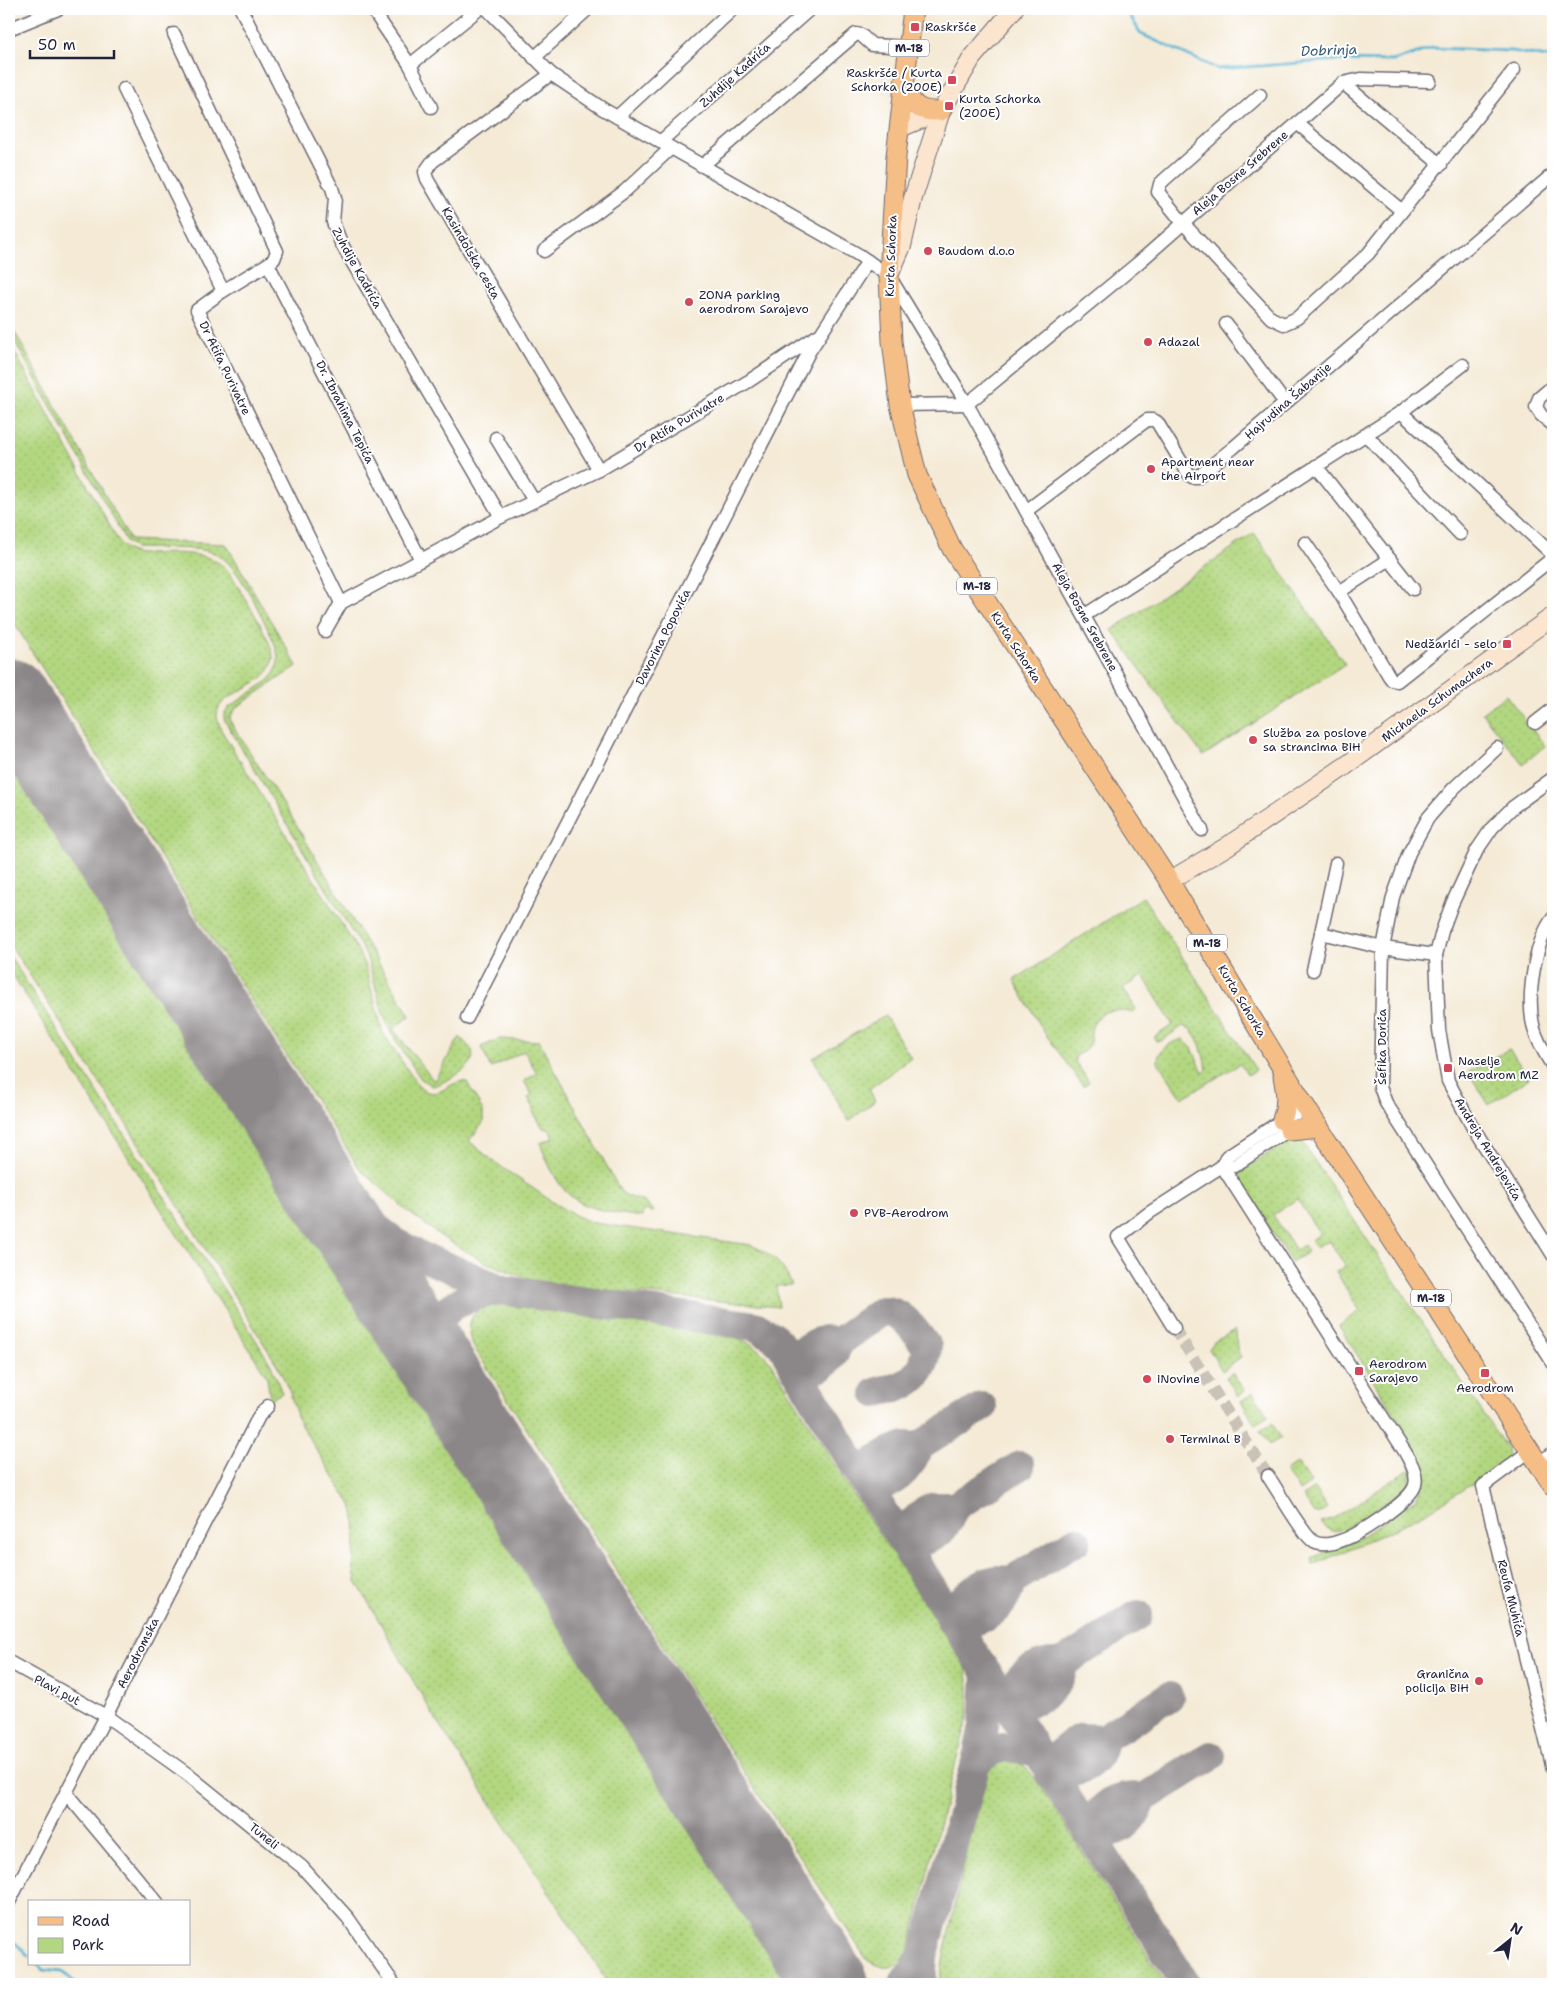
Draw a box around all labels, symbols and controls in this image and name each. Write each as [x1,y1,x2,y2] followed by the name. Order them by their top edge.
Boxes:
[925,19,977,35] place label: Raskršće
[909,21,921,33] marker: Raskršće
[30,28,114,60] scale bar
[38,35,76,55] text: 50 m
[696,39,774,111] street label: Zuhdije Kadrića
[889,40,929,56] road number: M-18
[1300,40,1358,60] water label: Dobrinja
[846,65,943,95] place label: Raskršće / Kurta Schorka (200E)
[946,74,958,86] marker: Raskršće / Kurta Schorka (200E)
[959,91,1041,121] place label: Kurta Schorka (200E)
[943,100,955,112] marker: Kurta Schorka (200E)
[1189,127,1292,219] street label: Aleja Bosne Srebrene
[438,204,504,302] street label: Kasindolska cesta
[882,214,900,297] street label: Kurta Schorka
[328,225,386,312] street label: Zuhdije Kadrića
[938,243,1015,259] place label: Baudom d.o.o
[922,245,934,257] marker: Baudom d.o.o
[699,287,809,317] place label: ZONA parking aerodrom Sarajevo
[683,296,695,308] marker: ZONA parking aerodrom Sarajevo
[195,318,255,418] street label: Dr Atifa Purivatre
[1158,334,1200,350] place label: Adazal
[1142,336,1154,348] marker: Adazal
[312,358,378,467] street label: Dr. Ibrahima Tepića
[1241,359,1335,443] street label: Hajrudina Šabanije
[631,390,727,456] street label: Dr Atifa Purivatre
[1161,454,1255,484] place label: Apartment near the Airport
[1145,463,1157,475] marker: Apartment near the Airport
[1048,560,1122,675] street label: Aleja Bosne Srebrene
[957,578,997,594] road number: M-18
[632,586,694,688] street label: Davorina Popovića
[987,608,1045,686] street label: Kurta Schorka
[1405,636,1497,652] place label: Nedžarići - selo
[1501,638,1513,650] marker: Nedžarići - selo
[1378,654,1496,746] street label: Michaela Schumachera
[1263,725,1367,755] place label: Služba za poslove sa strancima BiH
[1247,734,1259,746] marker: Služba za poslove sa strancima BiH
[1187,934,1227,951] road number: M-18
[1214,962,1270,1041] street label: Kurta Schorka
[1374,1009,1390,1085] street label: Šefika Dorića
[1458,1053,1539,1083] place label: Naselje Aerodrom MZ
[1442,1062,1454,1074] marker: Naselje Aerodrom MZ
[1451,1095,1525,1204] street label: Andreja Andrejevića
[864,1205,949,1221] place label: PVB-Aerodrom
[848,1207,860,1219] marker: PVB-Aerodrom
[1411,1290,1451,1306] road number: M-18
[1369,1356,1427,1386] place label: Aerodrom Sarajevo
[1353,1365,1365,1377] marker: Aerodrom Sarajevo
[1479,1367,1491,1379] marker: Aerodrom
[1157,1371,1200,1387] place label: iNovine
[1141,1373,1153,1385] marker: iNovine
[1456,1380,1514,1396] place label: Aerodrom
[1180,1431,1241,1447] place label: Terminal B
[1164,1433,1176,1445] marker: Terminal B
[1494,1558,1528,1639] street label: Reufa Muhića
[113,1614,163,1691] street label: Aerodromska
[1405,1666,1470,1696] place label: Granična policija BiH
[31,1671,83,1709] street label: Plavi put
[1473,1675,1485,1687] marker: Granična policija BiH
[246,1819,282,1853] street label: Tuneli
[28,1900,190,1966] legend
[72,1911,110,1931] text: Road
[1484,1916,1534,1966] north arrow
[1507,1918,1526,1939] text: N
[72,1935,104,1955] text: Park

